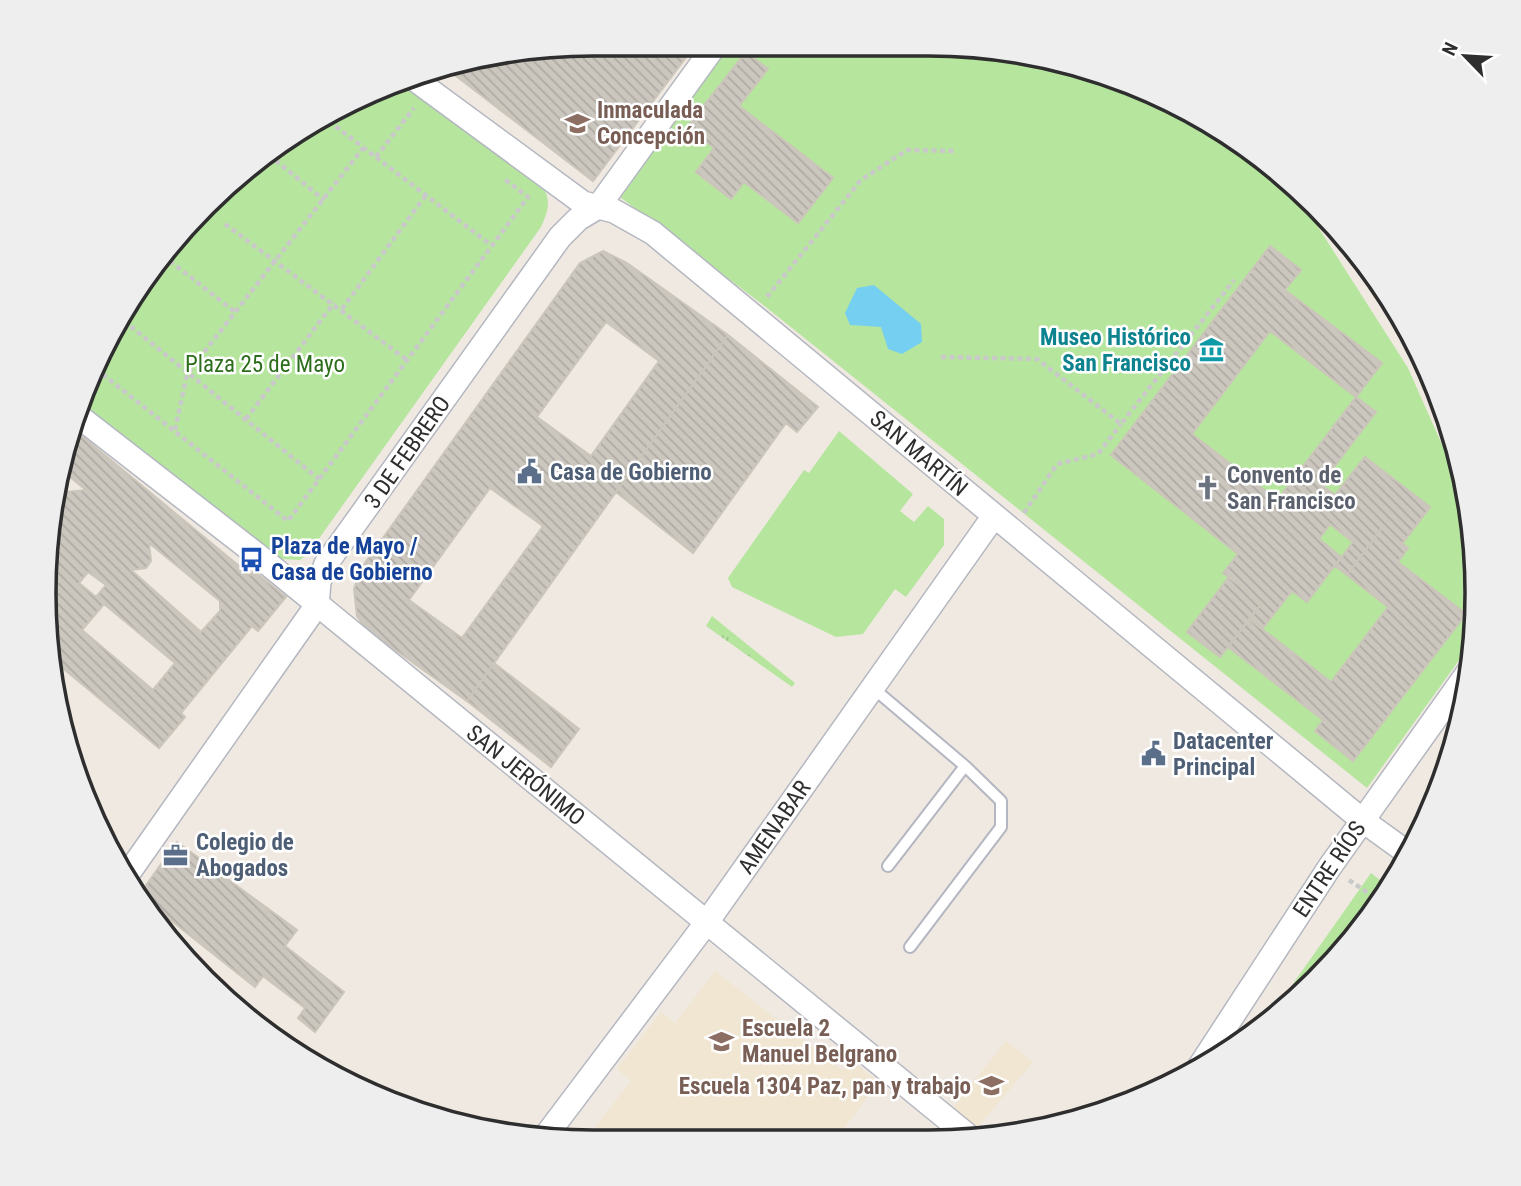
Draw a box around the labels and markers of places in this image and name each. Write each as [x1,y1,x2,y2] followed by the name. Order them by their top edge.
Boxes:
[597,97,705,150] place label: Inmaculada Concepción
[563,109,591,137] school or university icon: Inmaculada Concepción
[1040,324,1191,377] place label: Museo Histórico San Francisco
[1197,336,1225,364] museum icon: Museo Histórico San Francisco
[516,458,544,486] public building icon: Casa de Gobierno
[550,459,712,486] place label: Casa de Gobierno
[1227,462,1356,515] place label: Convento de San Francisco
[1193,474,1221,502] church icon: Convento de San Francisco
[271,533,433,586] place label: Plaza de Mayo / Casa de Gobierno
[237,545,265,573] bus stop icon: Plaza de Mayo / Casa de Gobierno
[1173,728,1274,781] place label: Datacenter Principal
[1139,740,1167,768] public building icon: Datacenter Principal
[196,829,294,882] place label: Colegio de Abogados
[162,841,190,869] office icon: Colegio de Abogados
[742,1015,897,1068] place label: Escuela 2 Manuel Belgrano
[708,1027,736,1055] school or university icon: Escuela 2 Manuel Belgrano
[977,1072,1005,1100] school or university icon: Escuela 1304 Paz, pan y trabajo
[679,1073,971,1100] place label: Escuela 1304 Paz, pan y trabajo

